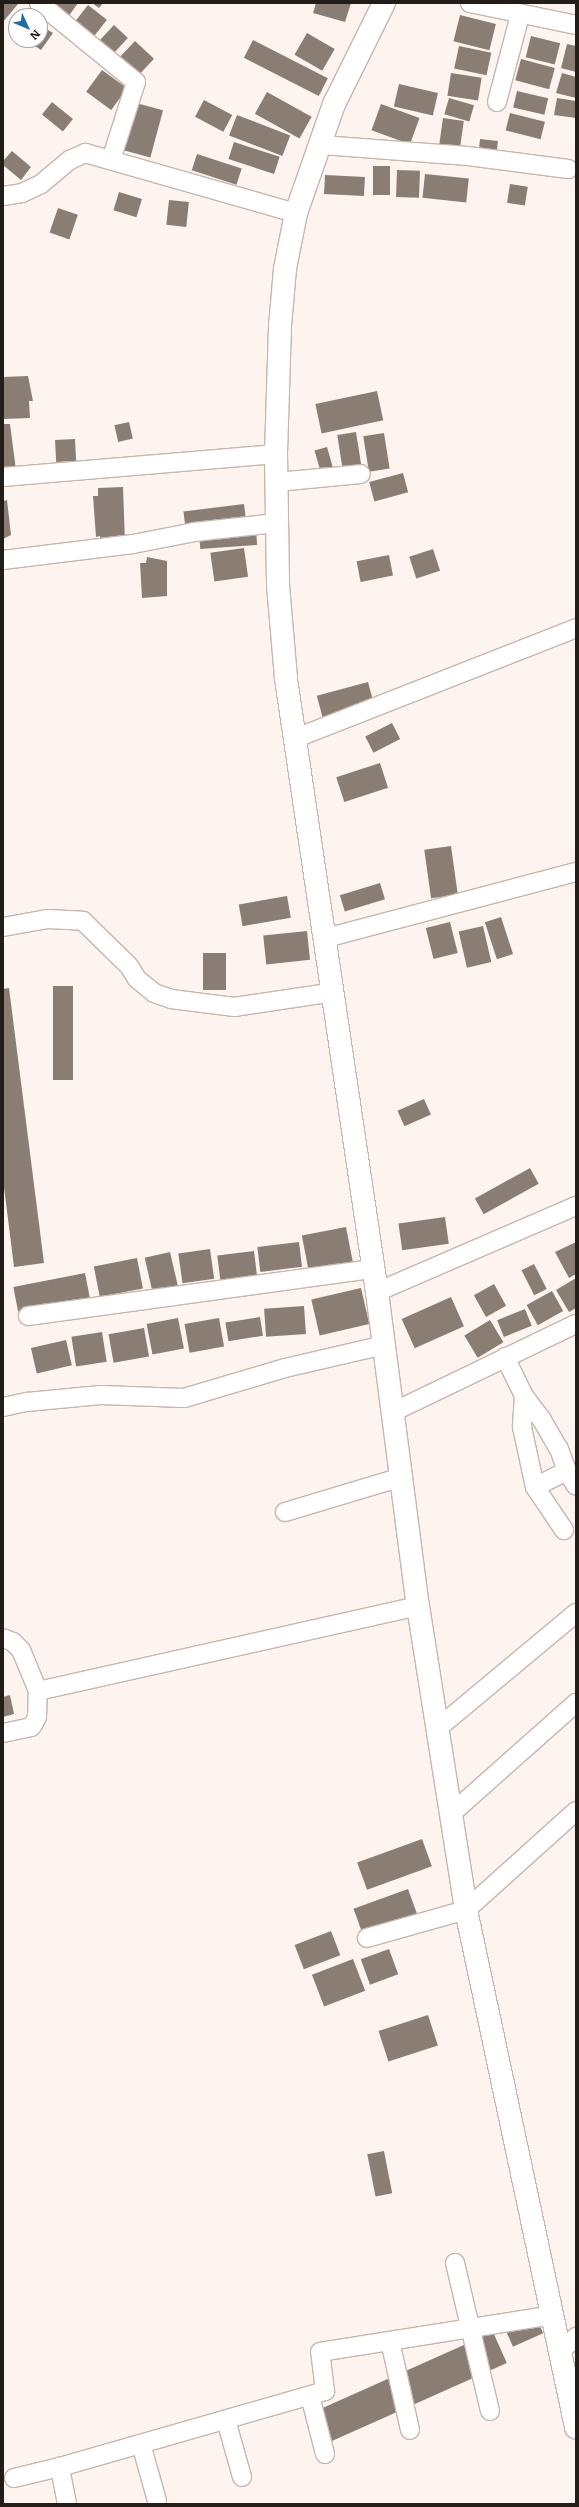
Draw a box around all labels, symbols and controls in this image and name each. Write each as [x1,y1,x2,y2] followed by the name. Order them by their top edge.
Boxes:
[8,8,48,48] north arrow
[27,27,45,45] text: N

